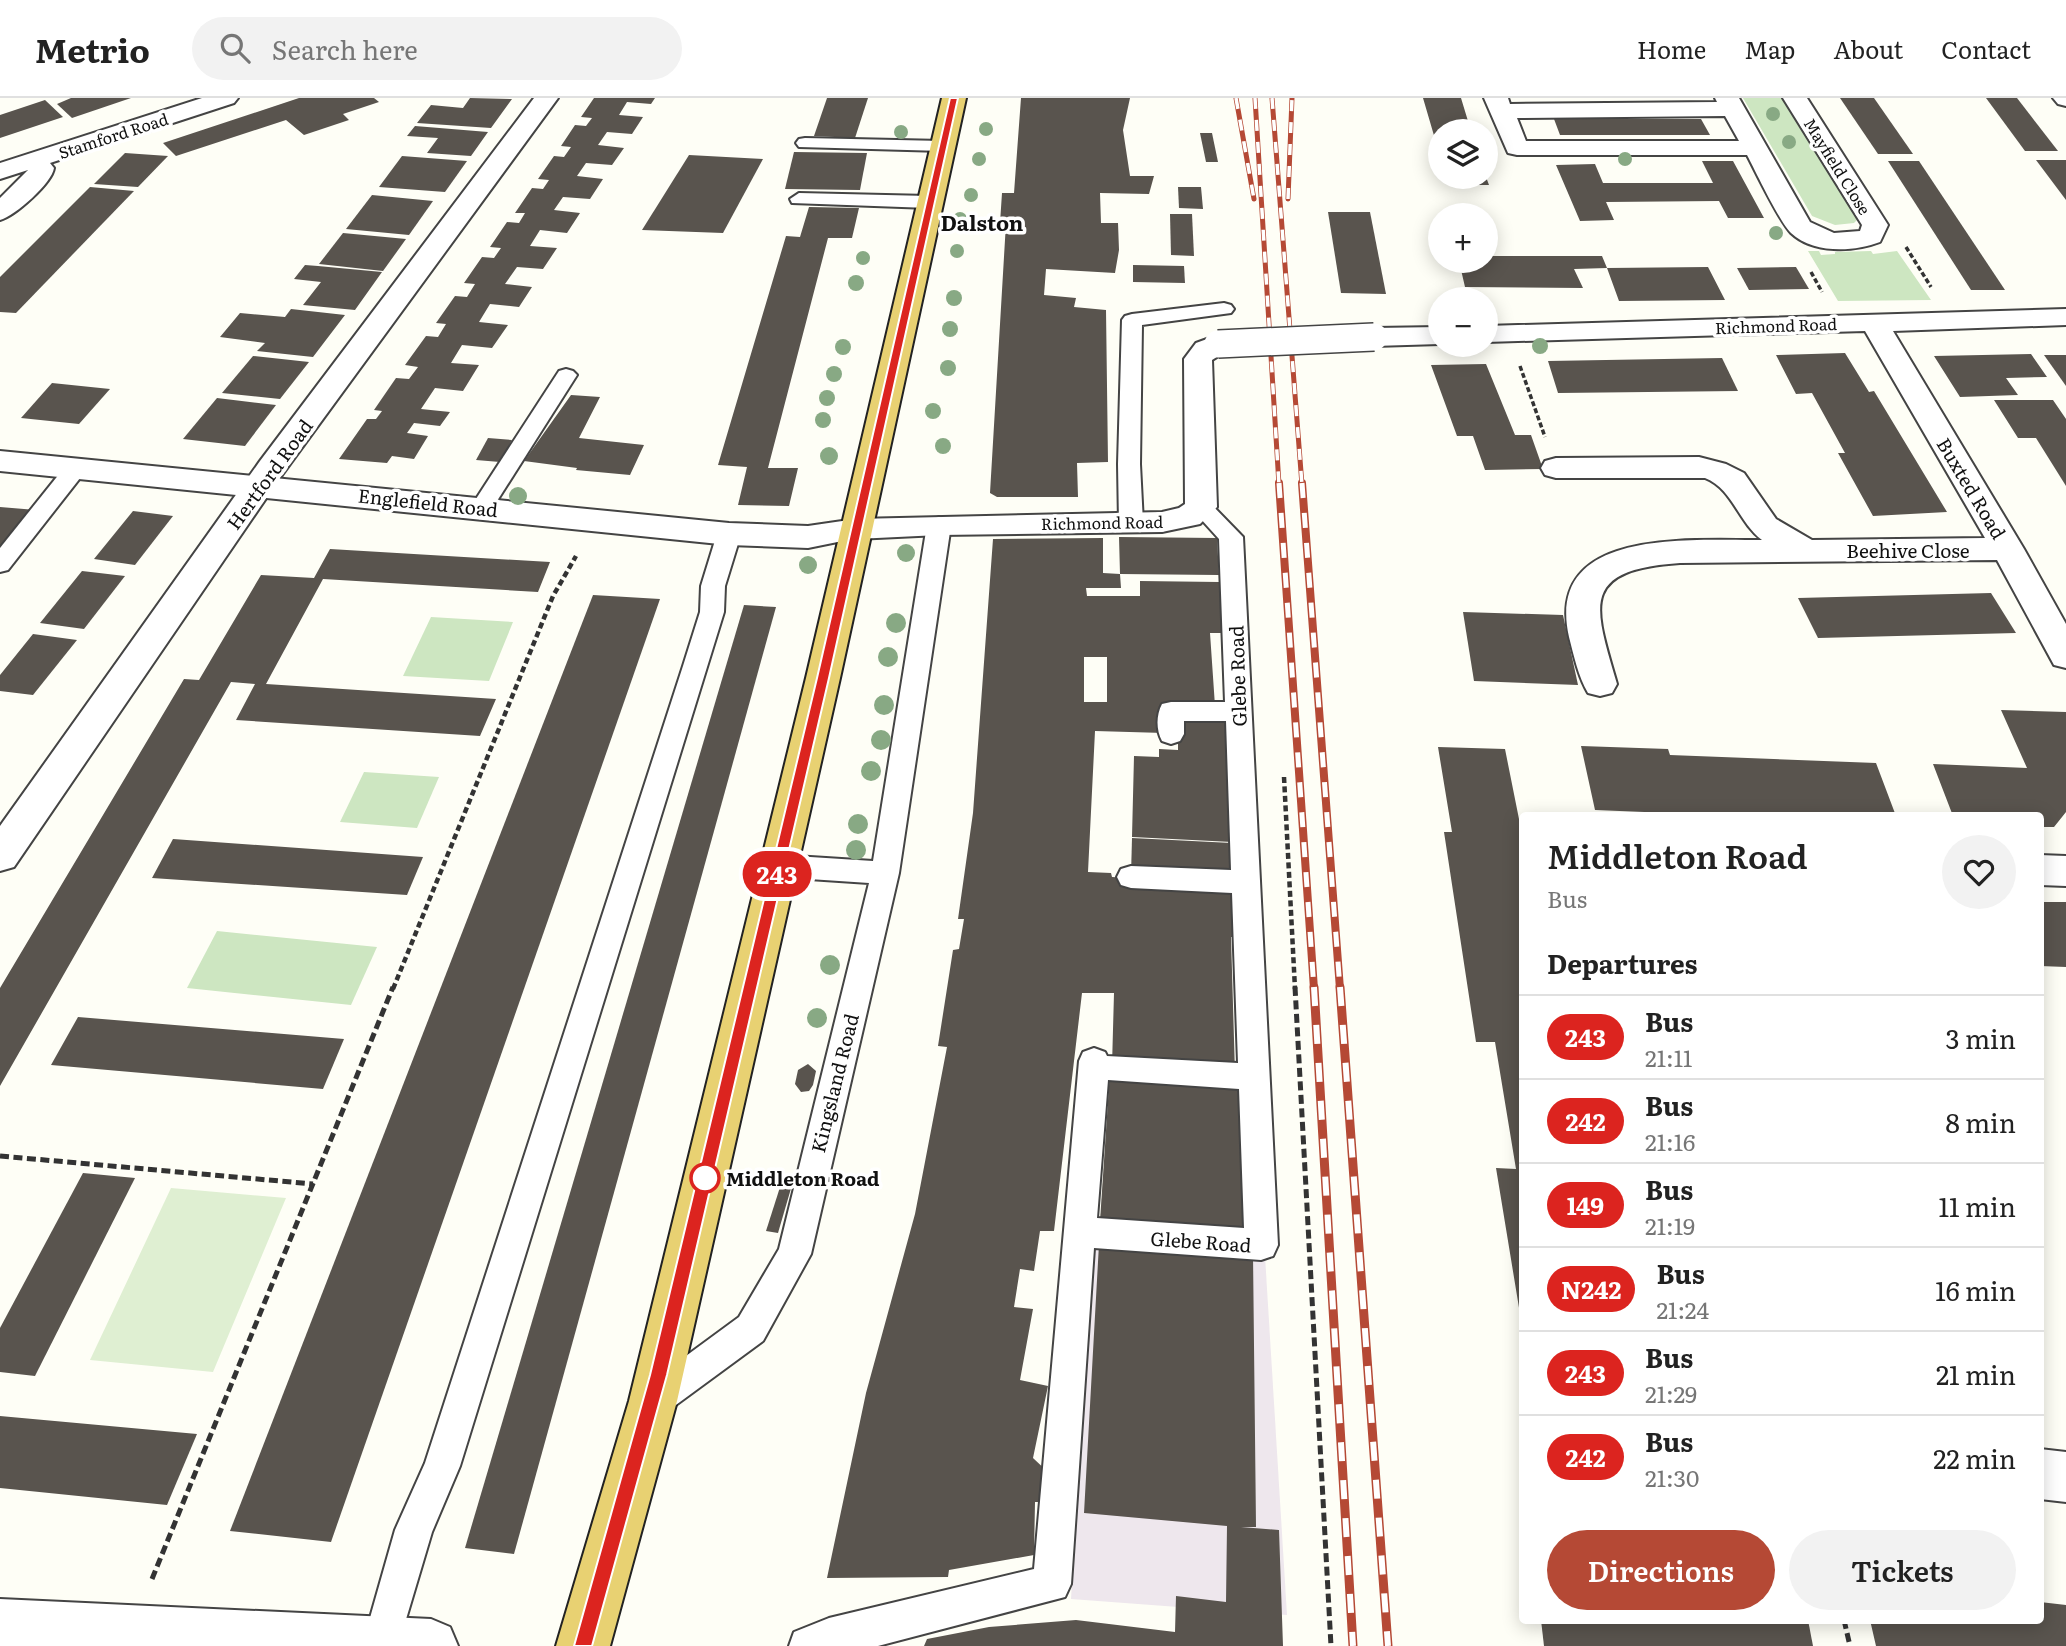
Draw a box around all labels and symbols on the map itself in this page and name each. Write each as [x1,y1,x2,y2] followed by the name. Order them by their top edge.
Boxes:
[55,106,171,164] street label: Stamford Road
[1799,113,1877,219] street label: Mayfield Close
[941,206,1024,237] district label: Dalston
[1715,311,1838,339] street label: Richmond Road
[219,413,319,535] street label: Hertford Road
[1931,432,2014,544] street label: Buxted Road
[357,481,500,523] street label: Englefield Road
[1041,509,1163,535] street label: Richmond Road
[1846,536,1970,564] street label: Beehive Close
[1221,625,1253,727] street label: Glebe Road
[737,851,817,897] line badge: 243
[803,1010,865,1156] street label: Kingsland Road
[690,1163,720,1193] marker: Middleton Road
[726,1164,880,1192] place label: Middleton Road
[1150,1224,1253,1259] street label: Glebe Road

